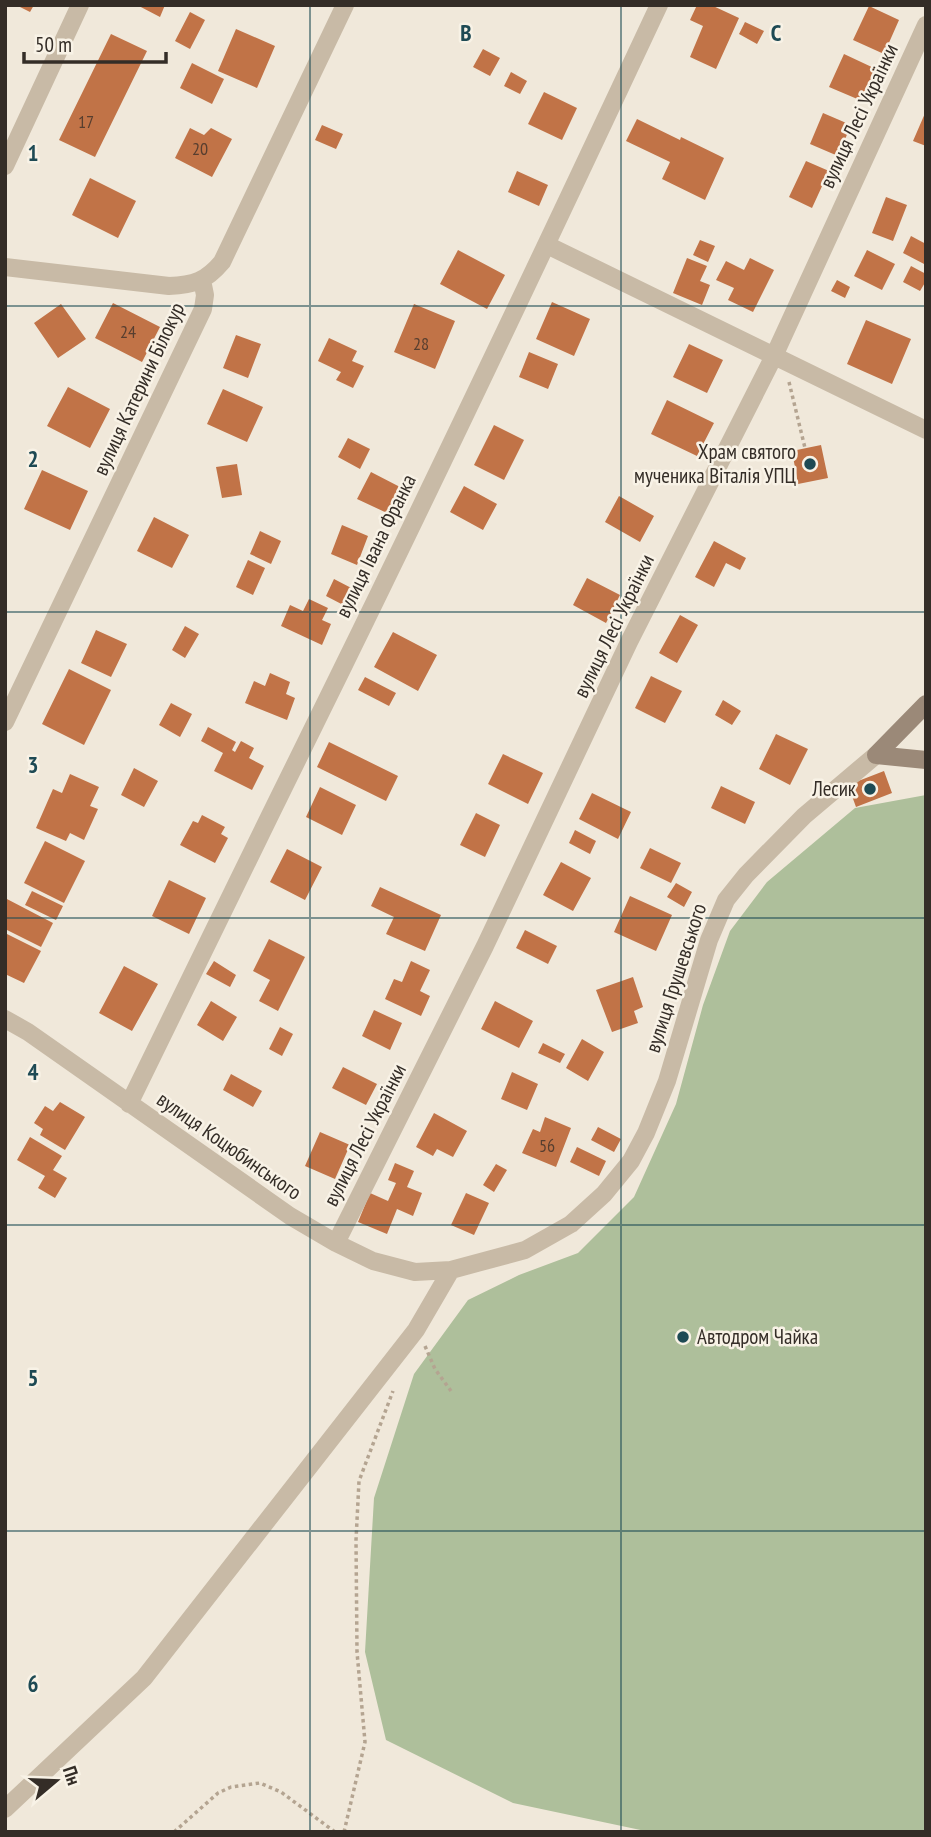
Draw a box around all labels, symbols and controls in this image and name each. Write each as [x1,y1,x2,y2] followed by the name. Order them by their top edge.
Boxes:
[460,18,472,47] text: B
[771,18,782,47] text: C
[24,21,166,65] scale bar
[35,31,72,58] text: 50 m
[813,39,904,192] street label: вулиця Лесі Українки
[78,110,94,133] house number: 17
[192,137,208,160] house number: 20
[28,138,39,167] text: 1
[87,298,190,479] street label: вулиця Катерини Білокур
[120,320,136,343] house number: 24
[413,332,429,355] house number: 28
[634,438,796,489] place label: Храм святого мученика Віталія УПЦ
[28,444,39,473] text: 2
[802,456,818,472] marker: Храм святого мученика Віталія УПЦ
[329,470,422,622] street label: вулиця Івана Франка
[567,550,660,702] street label: вулиця Лесі Українки
[28,750,39,779] text: 3
[811,775,856,802] place label: Лесик
[862,781,878,797] marker: Лесик
[639,900,712,1056] street label: вулиця Грушевського
[28,1057,39,1086] text: 4
[317,1059,412,1211] street label: вулиця Лесі Українки
[152,1086,307,1206] street label: вулиця Коцюбинського
[539,1134,555,1157] house number: 56
[697,1323,818,1350] place label: Автодром Чайка
[675,1329,691,1345] marker: Автодром Чайка
[28,1363,39,1392] text: 5
[28,1669,39,1698] text: 6
[21,1746,91,1816] north arrow
[58,1763,86,1788] text: Пн

